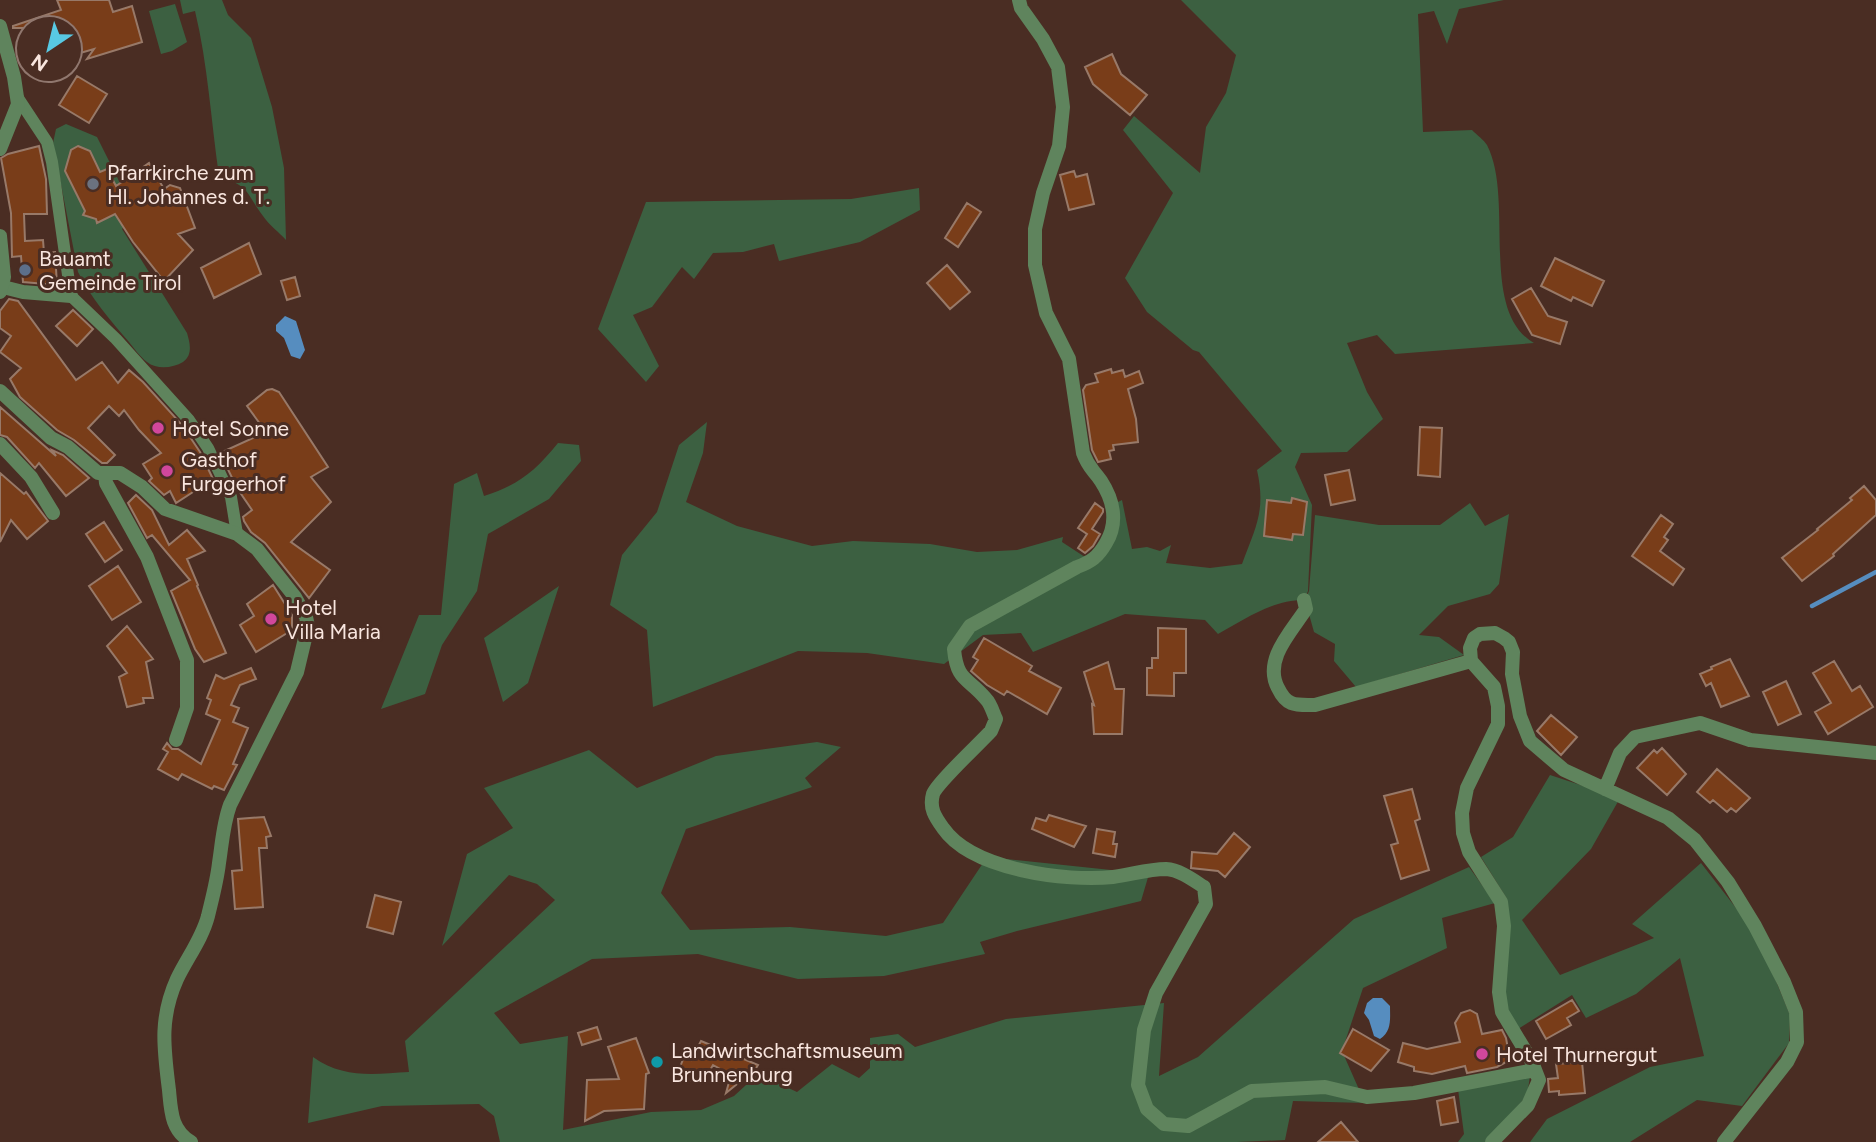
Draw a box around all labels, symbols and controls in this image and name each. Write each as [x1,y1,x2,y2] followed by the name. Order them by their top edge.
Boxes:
[14,14,84,84] north arrow
[27,49,52,76] text: N
[107,160,270,209] place label: Pfarrkirche zum Hl. Johannes d. T.
[85,176,101,192] marker: Pfarrkirche zum Hl. Johannes d. T.
[39,246,182,295] place label: Bauamt Gemeinde Tirol
[17,262,33,278] marker: Bauamt Gemeinde Tirol
[172,416,289,441] place label: Hotel Sonne
[150,420,166,436] marker: Hotel Sonne
[181,447,286,496] place label: Gasthof Furggerhof
[159,463,175,479] marker: Gasthof Furggerhof
[285,595,381,644] place label: Hotel Villa Maria
[263,611,279,627] marker: Hotel Villa Maria
[671,1038,903,1087] place label: Landwirtschaftsmuseum Brunnenburg
[1496,1042,1658,1067] place label: Hotel Thurnergut
[1474,1046,1490,1062] marker: Hotel Thurnergut
[649,1054,665,1070] marker: Landwirtschaftsmuseum Brunnenburg

